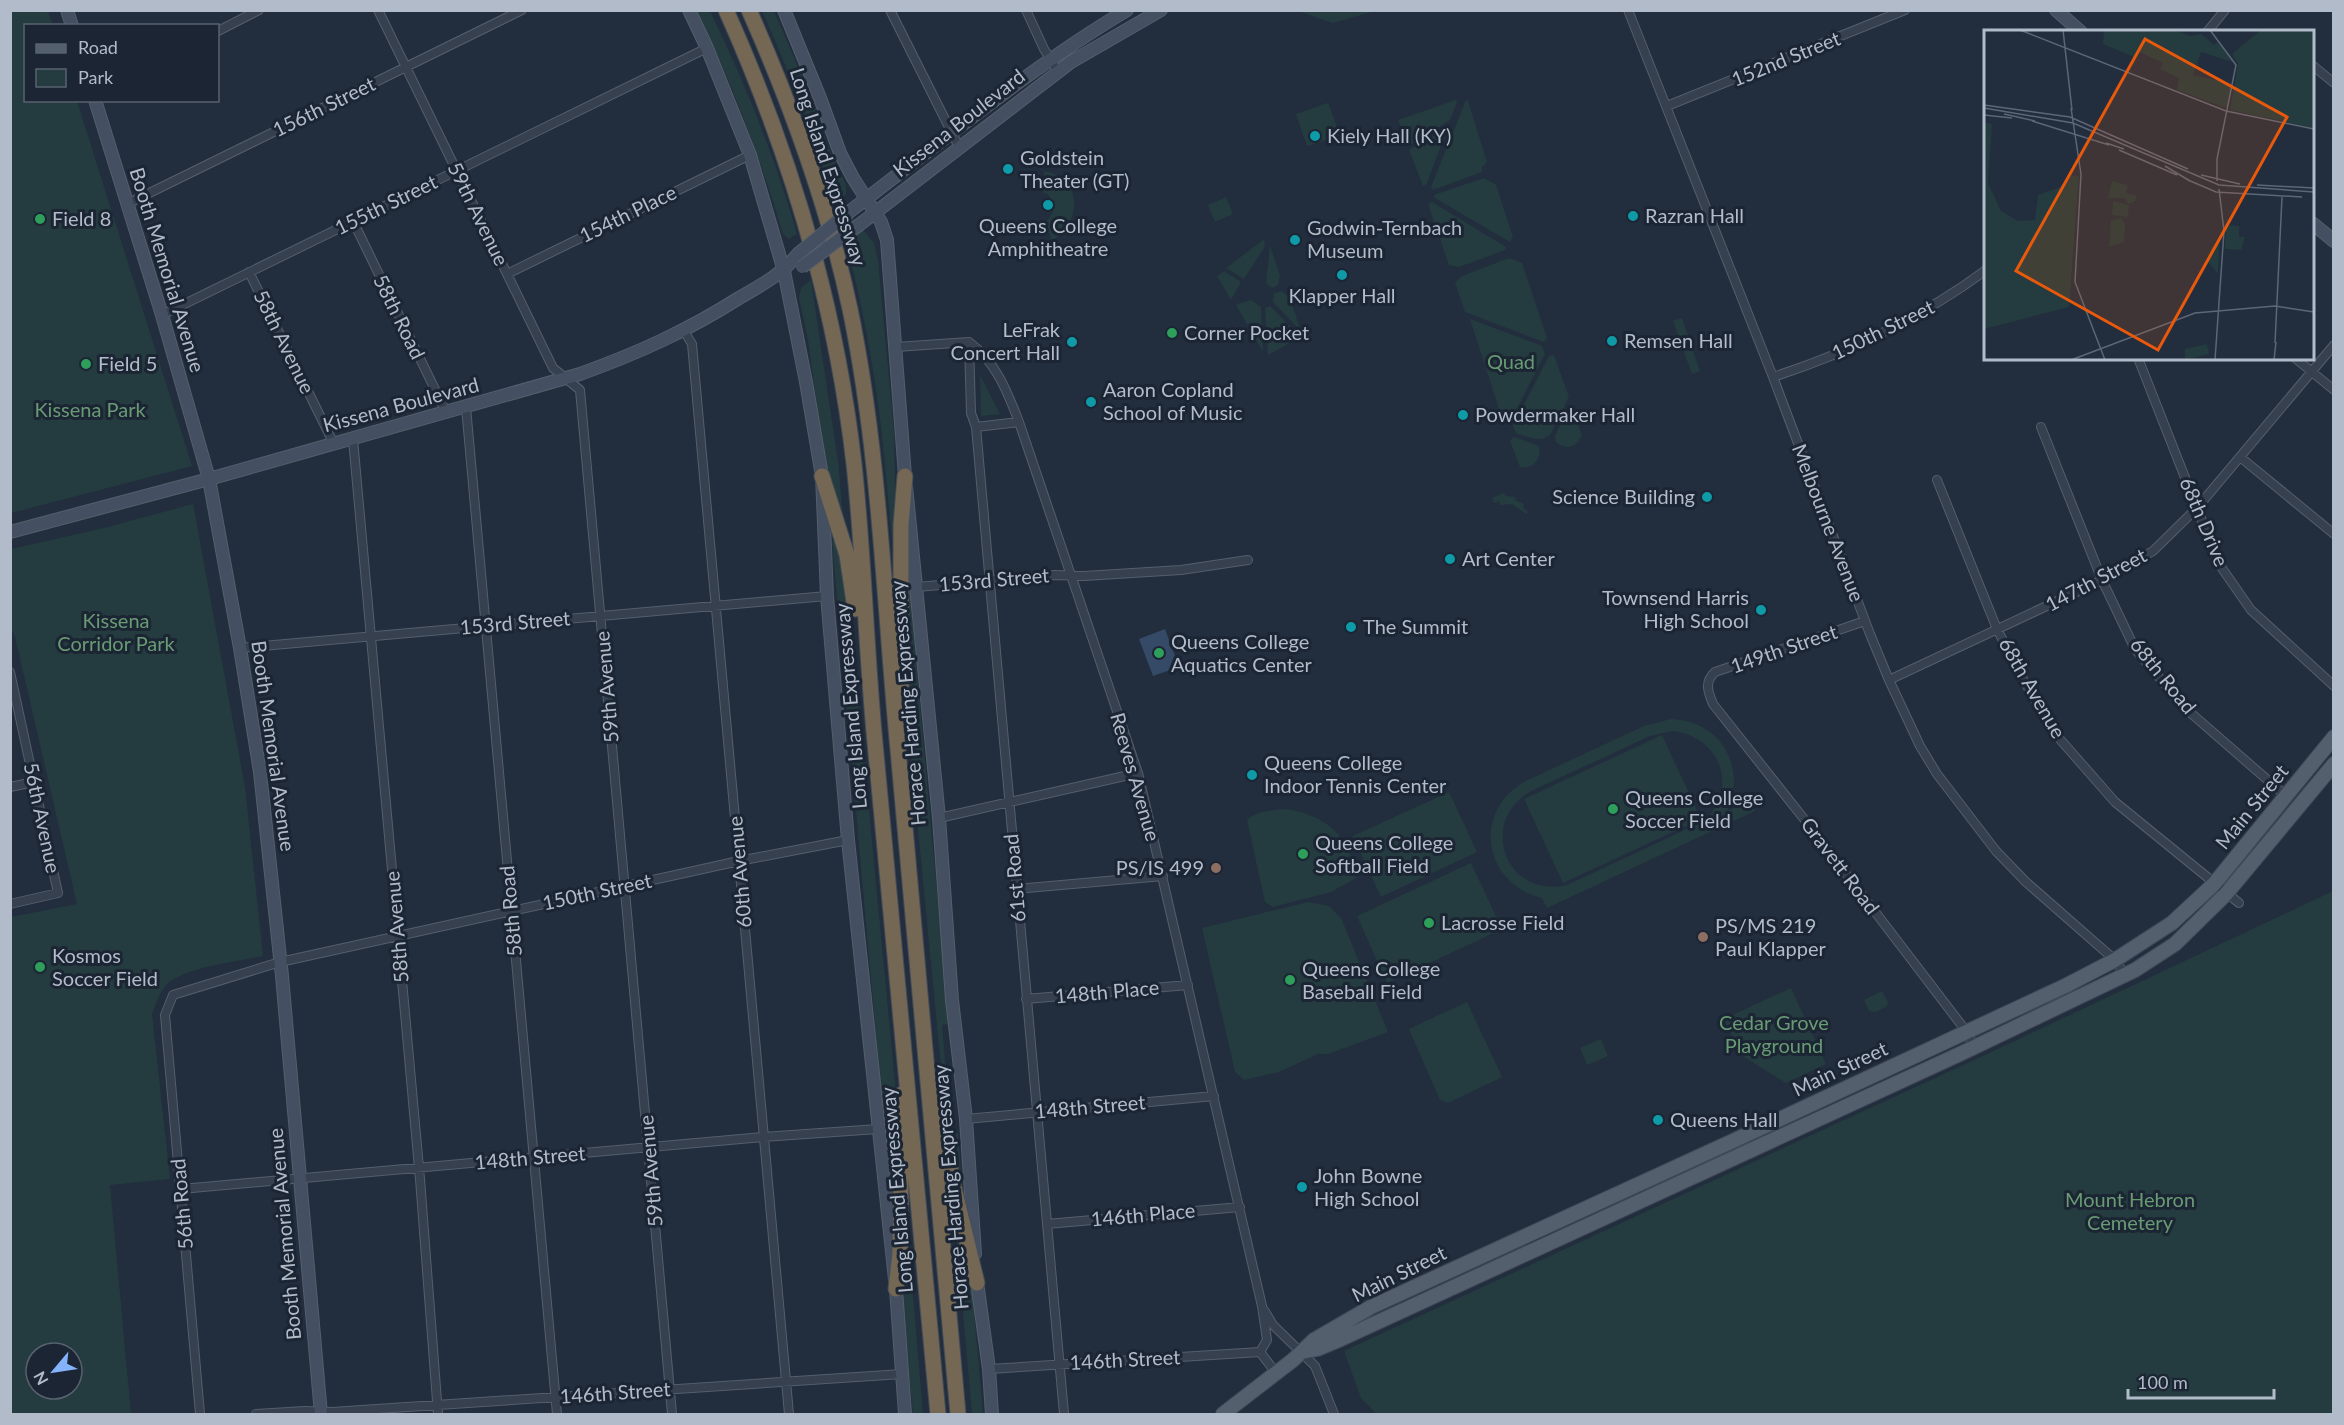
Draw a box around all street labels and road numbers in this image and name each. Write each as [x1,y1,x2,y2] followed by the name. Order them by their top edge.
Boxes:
[1728,25,1843,91] street label: 152nd Street
[888,63,1029,181] street label: Kissena Boulevard
[786,65,873,269] street label: Long Island Expressway
[268,71,379,141] street label: 156th Street
[444,158,514,269] street label: 59th Avenue
[125,164,211,375] street label: Booth Memorial Avenue
[330,169,441,239] street label: 155th Street
[575,179,680,247] street label: 154th Place
[369,270,431,363] street label: 58th Road
[250,286,320,397] street label: 58th Avenue
[1827,294,1938,364] street label: 150th Street
[320,372,481,436] street label: Kissena Boulevard
[1788,440,1870,605] street label: Melbourne Avenue
[2175,473,2234,570] street label: 68th Drive
[2041,542,2150,616] street label: 147th Street
[938,562,1050,596] street label: 153rd Street
[884,579,930,827] street label: Horace Harding Expressway
[829,601,871,810] street label: Long Island Expressway
[459,605,571,639] street label: 153rd Street
[1727,619,1840,677] street label: 149th Street
[589,630,623,744] street label: 59th Avenue
[2126,632,2202,718] street label: 68th Road
[1994,633,2071,742] street label: 68th Avenue
[247,639,301,853] street label: Booth Memorial Avenue
[1106,710,1166,844] street label: Reeves Avenue
[2210,759,2293,854] street label: Main Street
[20,760,66,875] street label: 56th Avenue
[1797,812,1885,919] street label: Gravett Road
[722,815,756,929] street label: 60th Avenue
[998,833,1030,923] street label: 61st Road
[494,865,526,957] street label: 58th Road
[540,868,654,914] street label: 150th Street
[379,870,413,984] street label: 58th Avenue
[1054,974,1160,1008] street label: 148th Place
[1788,1036,1891,1101] street label: Main Street
[927,1063,973,1311] street label: Horace Harding Expressway
[875,1085,917,1294] street label: Long Island Expressway
[1034,1089,1146,1123] street label: 148th Street
[633,1114,667,1228] street label: 59th Avenue
[263,1127,305,1341] street label: Booth Memorial Avenue
[474,1140,586,1174] street label: 148th Street
[165,1158,197,1250] street label: 56th Road
[1090,1197,1196,1231] street label: 146th Place
[1347,1240,1450,1306] street label: Main Street
[1069,1344,1181,1374] street label: 146th Street
[559,1376,671,1408] street label: 146th Street

